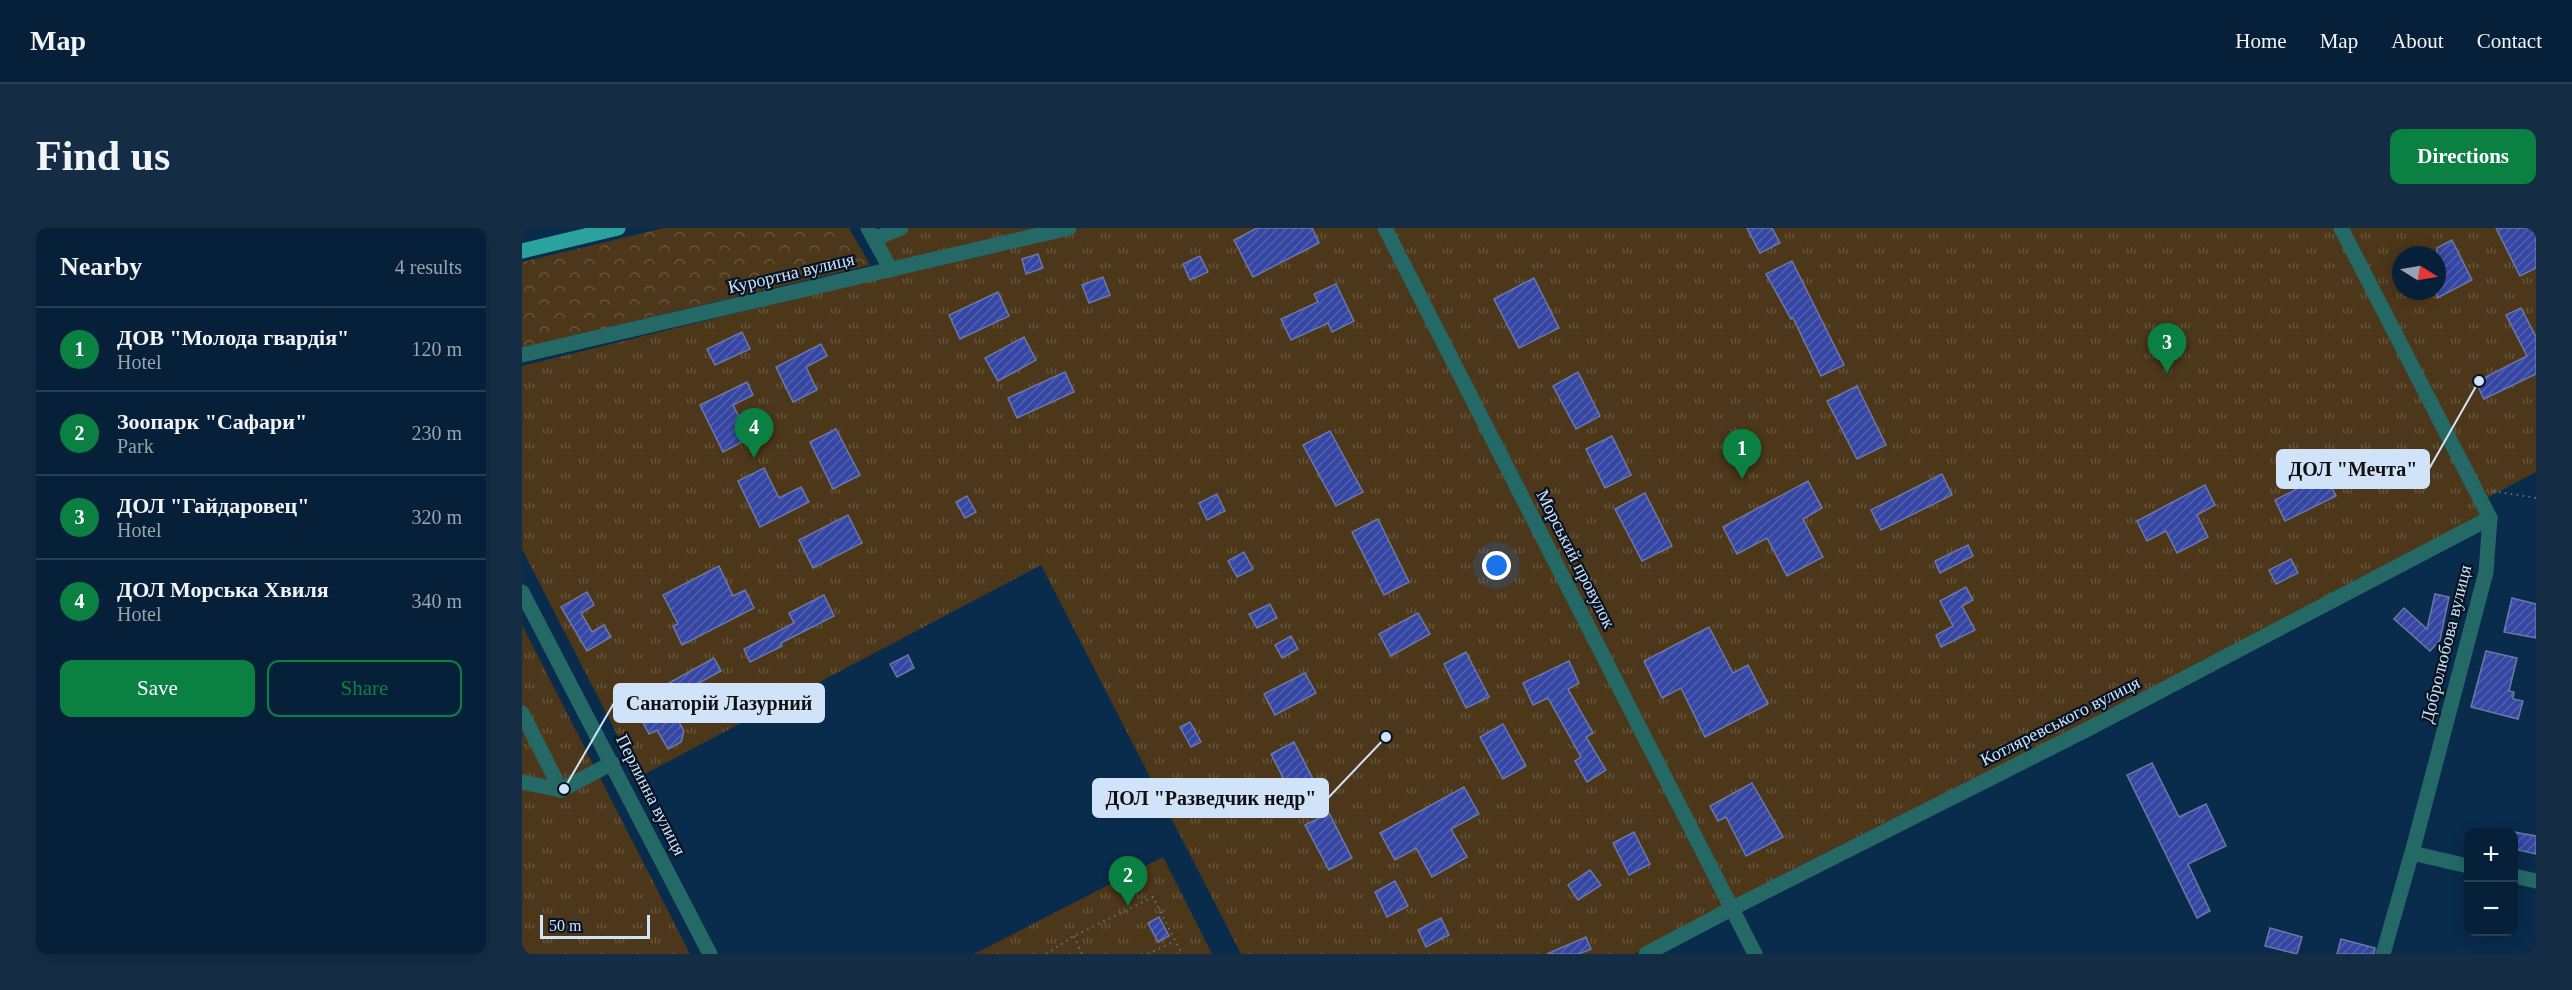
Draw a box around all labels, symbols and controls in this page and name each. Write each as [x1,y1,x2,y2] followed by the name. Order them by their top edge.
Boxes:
[30,25,86,56] text: Map
[2235,29,2287,53] text: Home
[2320,29,2358,53] text: Map
[2391,29,2444,53] text: About
[2477,29,2542,53] text: Contact
[2390,129,2536,184] button: Directions
[36,133,170,179] text: Find us
[2392,246,2446,300] north arrow
[726,249,856,297] street label: Курортна вулиця
[60,252,142,281] text: Nearby
[395,256,462,278] text: 4 results
[2148,324,2186,373] pin: 3
[117,325,349,350] text: ДОВ "Молода гвардія"
[75,338,85,360] text: 1
[411,338,462,360] text: 120 m
[117,351,161,373] text: Hotel
[734,408,774,458] pin: 4
[117,409,307,434] text: Зоопарк "Сафари"
[75,422,85,444] text: 2
[411,422,462,444] text: 230 m
[1722,430,1762,479] pin: 1
[117,435,154,457] text: Park
[2277,450,2429,488] callout: ДОЛ "Мечта"
[2289,458,2417,481] text: ДОЛ "Мечта"
[1532,486,1620,632] street label: Морський провулок
[117,493,309,518] text: ДОЛ "Гайдаровец"
[75,506,85,528] text: 3
[411,506,462,528] text: 320 m
[117,519,161,541] text: Hotel
[1482,551,1511,580] your location
[2417,563,2475,725] street label: Добролюбова вулиця
[117,577,329,602] text: ДОЛ Морська Хвиля
[75,590,85,612] text: 4
[411,590,462,612] text: 340 m
[117,603,161,625] text: Hotel
[60,660,255,717] button: Save
[267,660,462,717] button: Share
[1977,672,2143,770] street label: Котляревського вулиця
[614,684,824,722] callout: Санаторій Лазурний
[626,692,812,715] text: Санаторій Лазурний
[612,731,690,859] street label: Перлинна вулиця
[1093,779,1328,817] callout: ДОЛ "Разведчик недр"
[1106,787,1316,810] text: ДОЛ "Разведчик недр"
[2464,828,2518,936] map controls
[2464,828,2518,882] button: +
[1108,856,1148,906] pin: 2
[2464,882,2518,936] button: −
[540,912,650,940] scale bar
[549,917,581,934] text: 50 m

